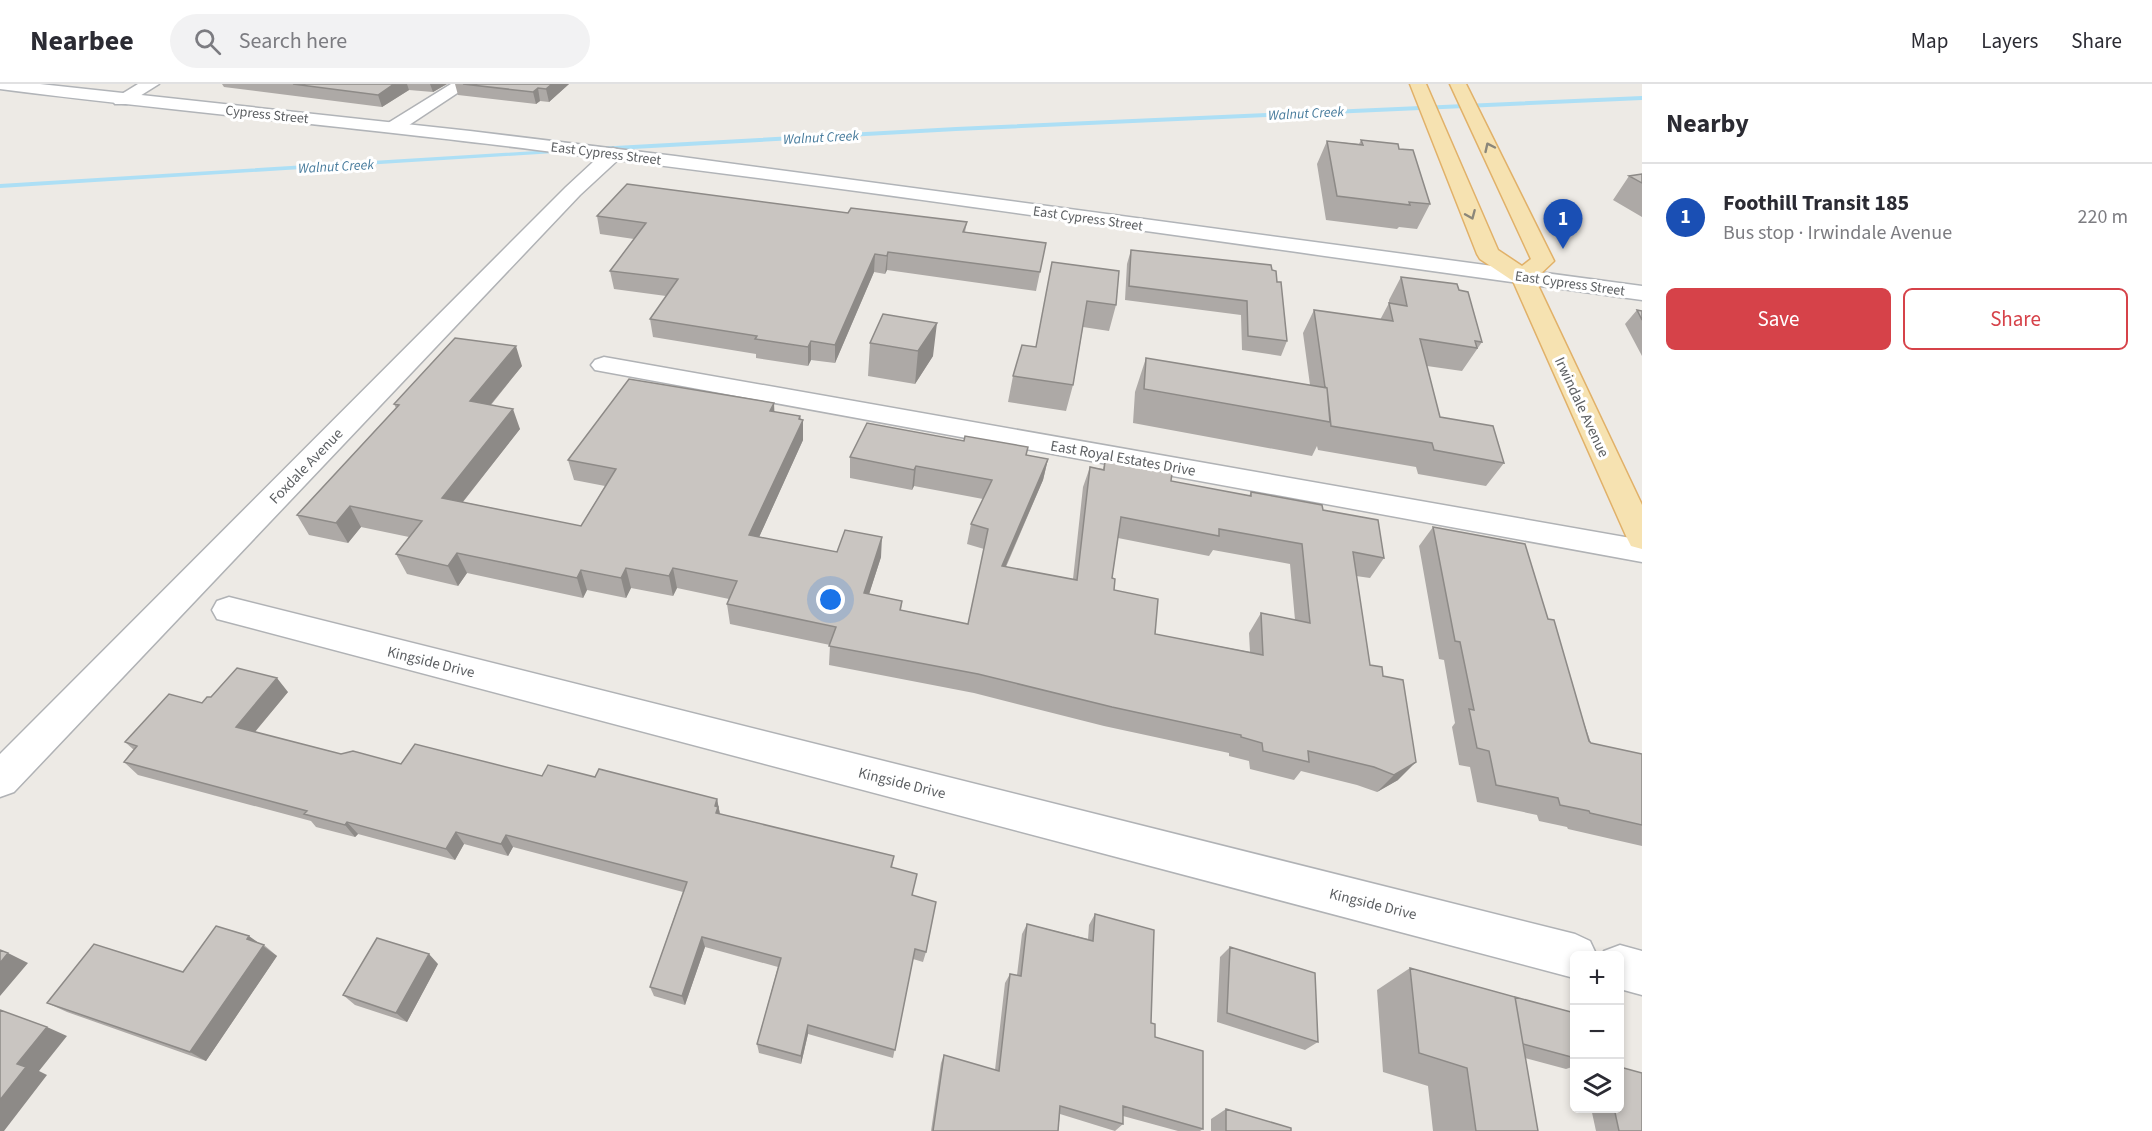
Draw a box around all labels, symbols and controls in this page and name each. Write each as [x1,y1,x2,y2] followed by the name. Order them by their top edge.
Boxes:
[170,14,590,68] search box
[30,21,134,61] text: Nearbee
[191,25,224,58] icon: search
[239,25,347,57] text: Search here
[1911,26,1948,56] text: Map
[1981,26,2038,56] text: Layers
[2071,26,2122,56] text: Share
[224,101,310,129] street label: Cypress Street
[1268,102,1345,126] water label: Walnut Creek
[1666,105,1749,142] text: Nearby
[783,126,860,150] water label: Walnut Creek
[550,137,662,171] street label: East Cypress Street
[1484,142,1496,153] one-way arrow
[298,155,375,179] water label: Walnut Creek
[1723,187,1909,219] text: Foothill Transit 185
[1544,200,1582,249] pin: 1
[1032,201,1144,237] street label: East Cypress Street
[1680,203,1691,231] text: 1
[2078,203,2128,231] text: 220 m
[1464,208,1476,219] one-way arrow
[1723,219,1952,247] text: Bus stop · Irwindale Avenue
[1514,266,1626,302] street label: East Cypress Street
[1666,288,1891,350] button: Save
[1903,288,2128,350] button: Share
[1549,354,1614,461] street label: Irwindale Avenue
[265,424,348,509] street label: Foxdale Avenue
[1049,435,1197,482] street label: East Royal Estates Drive
[816,585,845,614] your location
[385,641,477,683] street label: Kingside Drive
[856,762,948,804] street label: Kingside Drive
[1327,883,1419,925] street label: Kingside Drive
[1570,951,1624,1113] map controls
[1570,951,1624,1005] button: +
[1570,1005,1624,1059] button: −
[1570,1059,1624,1113] button: layers

